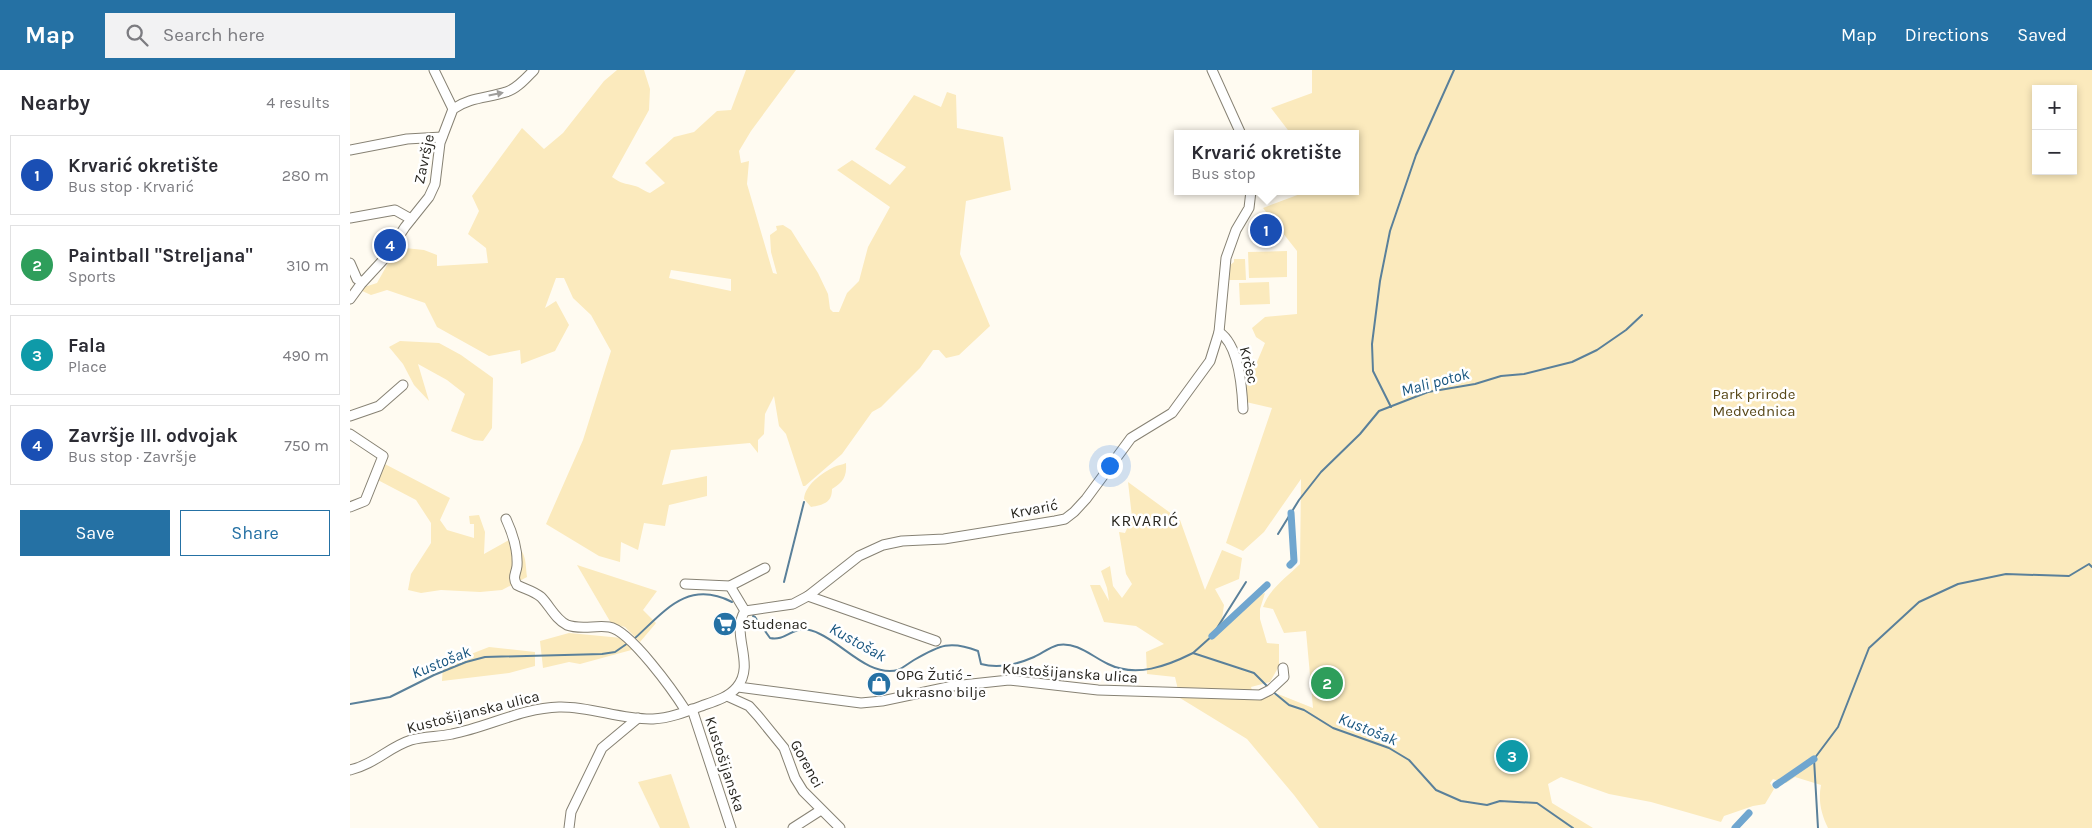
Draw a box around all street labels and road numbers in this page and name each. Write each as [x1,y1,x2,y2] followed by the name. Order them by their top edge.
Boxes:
[410,132,438,186] street label: Završje
[1236,345,1262,385] street label: Krčec
[1009,496,1059,522] street label: Krvarić
[1001,659,1139,687] street label: Kustošijanska ulica
[405,687,541,737] street label: Kustošijanska ulica
[701,714,749,814] street label: Kustošijanska
[786,737,828,791] street label: Gorenci

